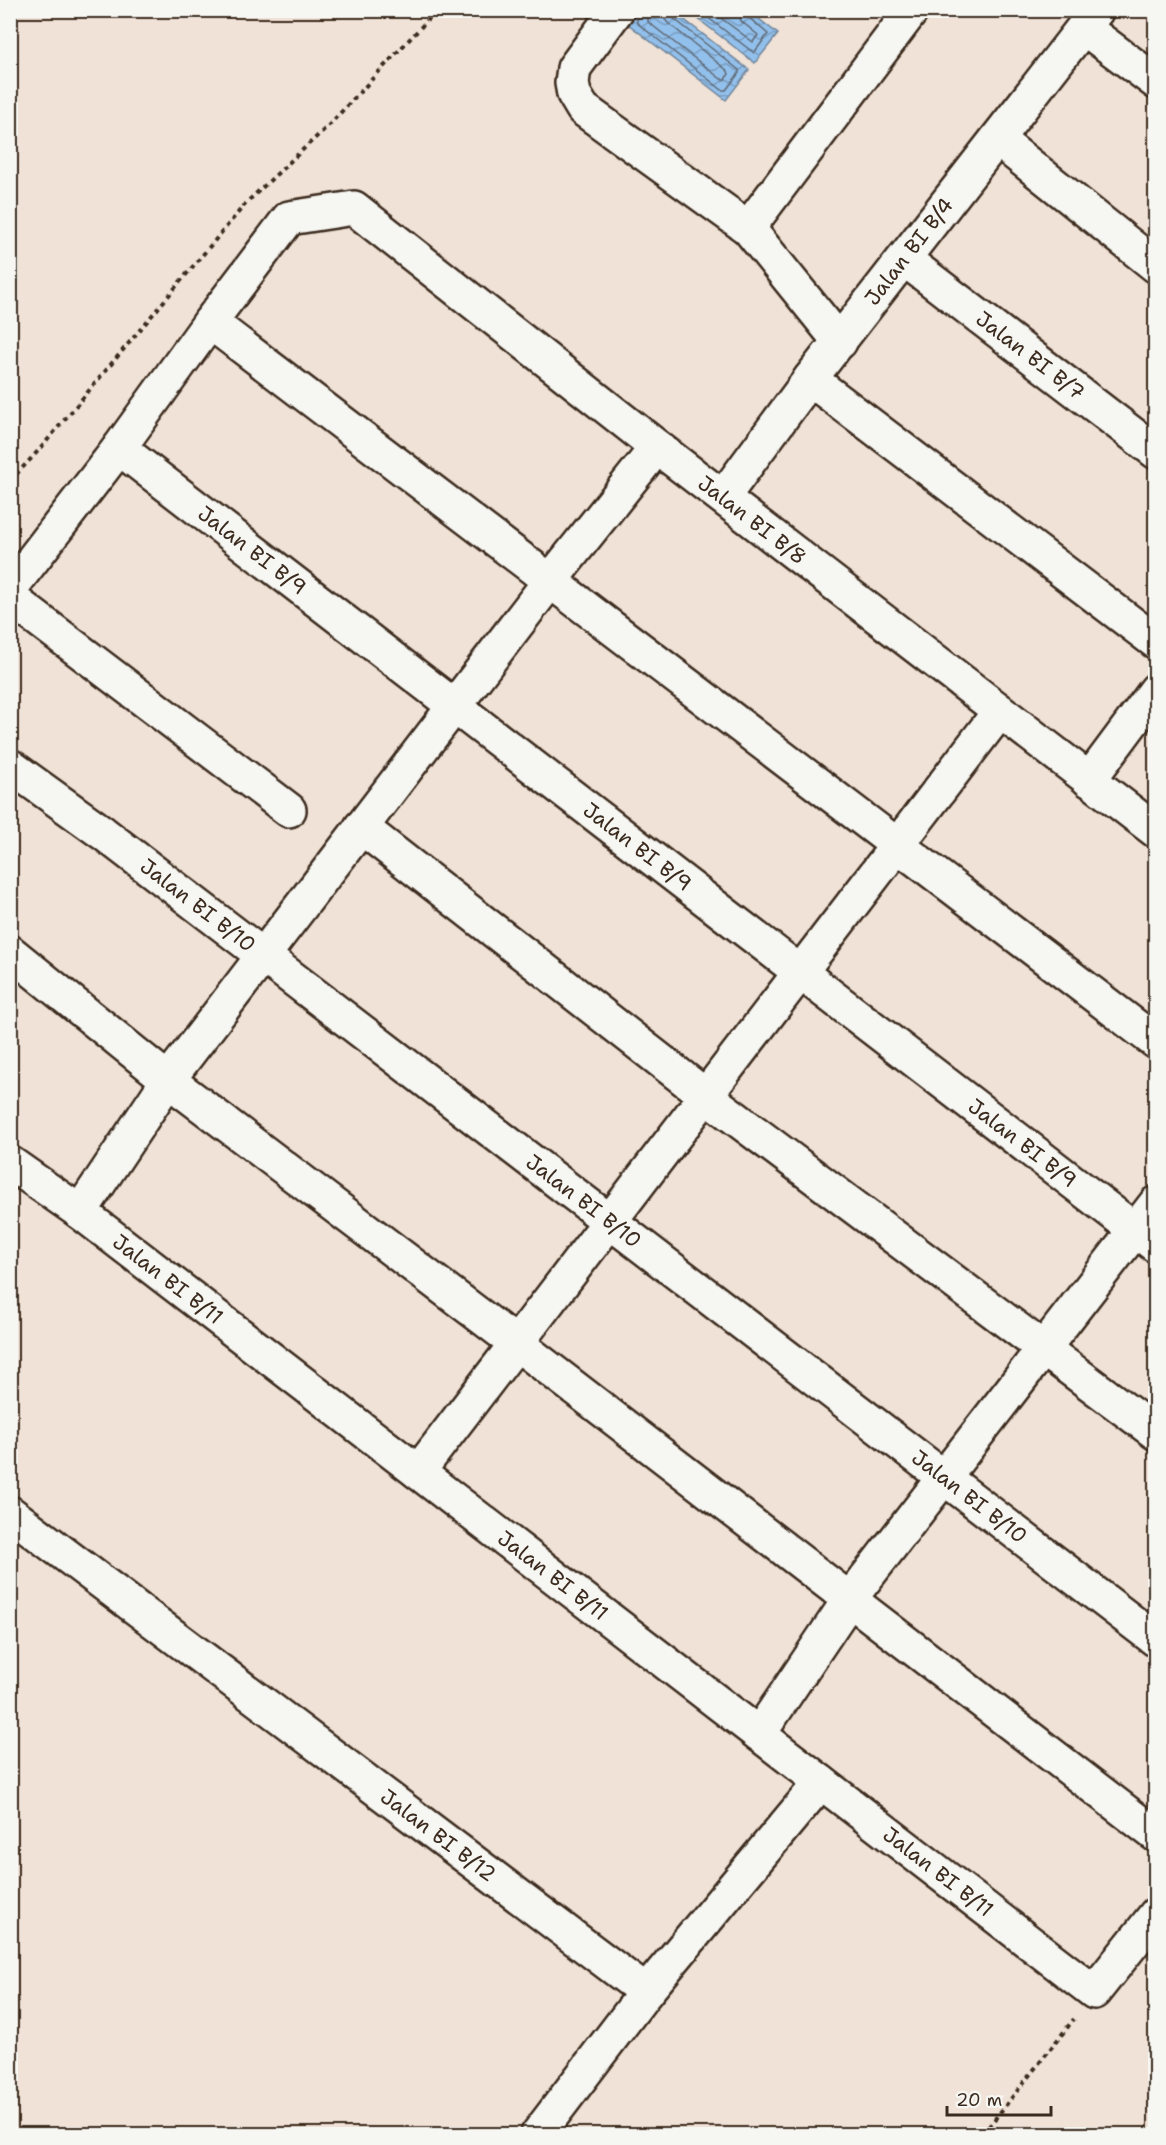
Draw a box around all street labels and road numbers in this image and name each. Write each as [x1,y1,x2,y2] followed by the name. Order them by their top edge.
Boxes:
[858,192,960,311] street label: Jalan BI B/4
[970,305,1090,406] street label: Jalan BI B/7
[692,469,812,571] street label: Jalan BI B/8
[192,500,312,601] street label: Jalan BI B/9
[577,796,697,898] street label: Jalan BI B/9
[134,852,261,959] street label: Jalan BI B/10
[962,1092,1083,1194] street label: Jalan BI B/9
[520,1148,647,1254] street label: Jalan BI B/10
[107,1228,229,1331] street label: Jalan BI B/11
[906,1444,1033,1550] street label: Jalan BI B/10
[492,1524,614,1627] street label: Jalan BI B/11
[375,1783,502,1888] street label: Jalan BI B/12
[877,1821,999,1923] street label: Jalan BI B/11

